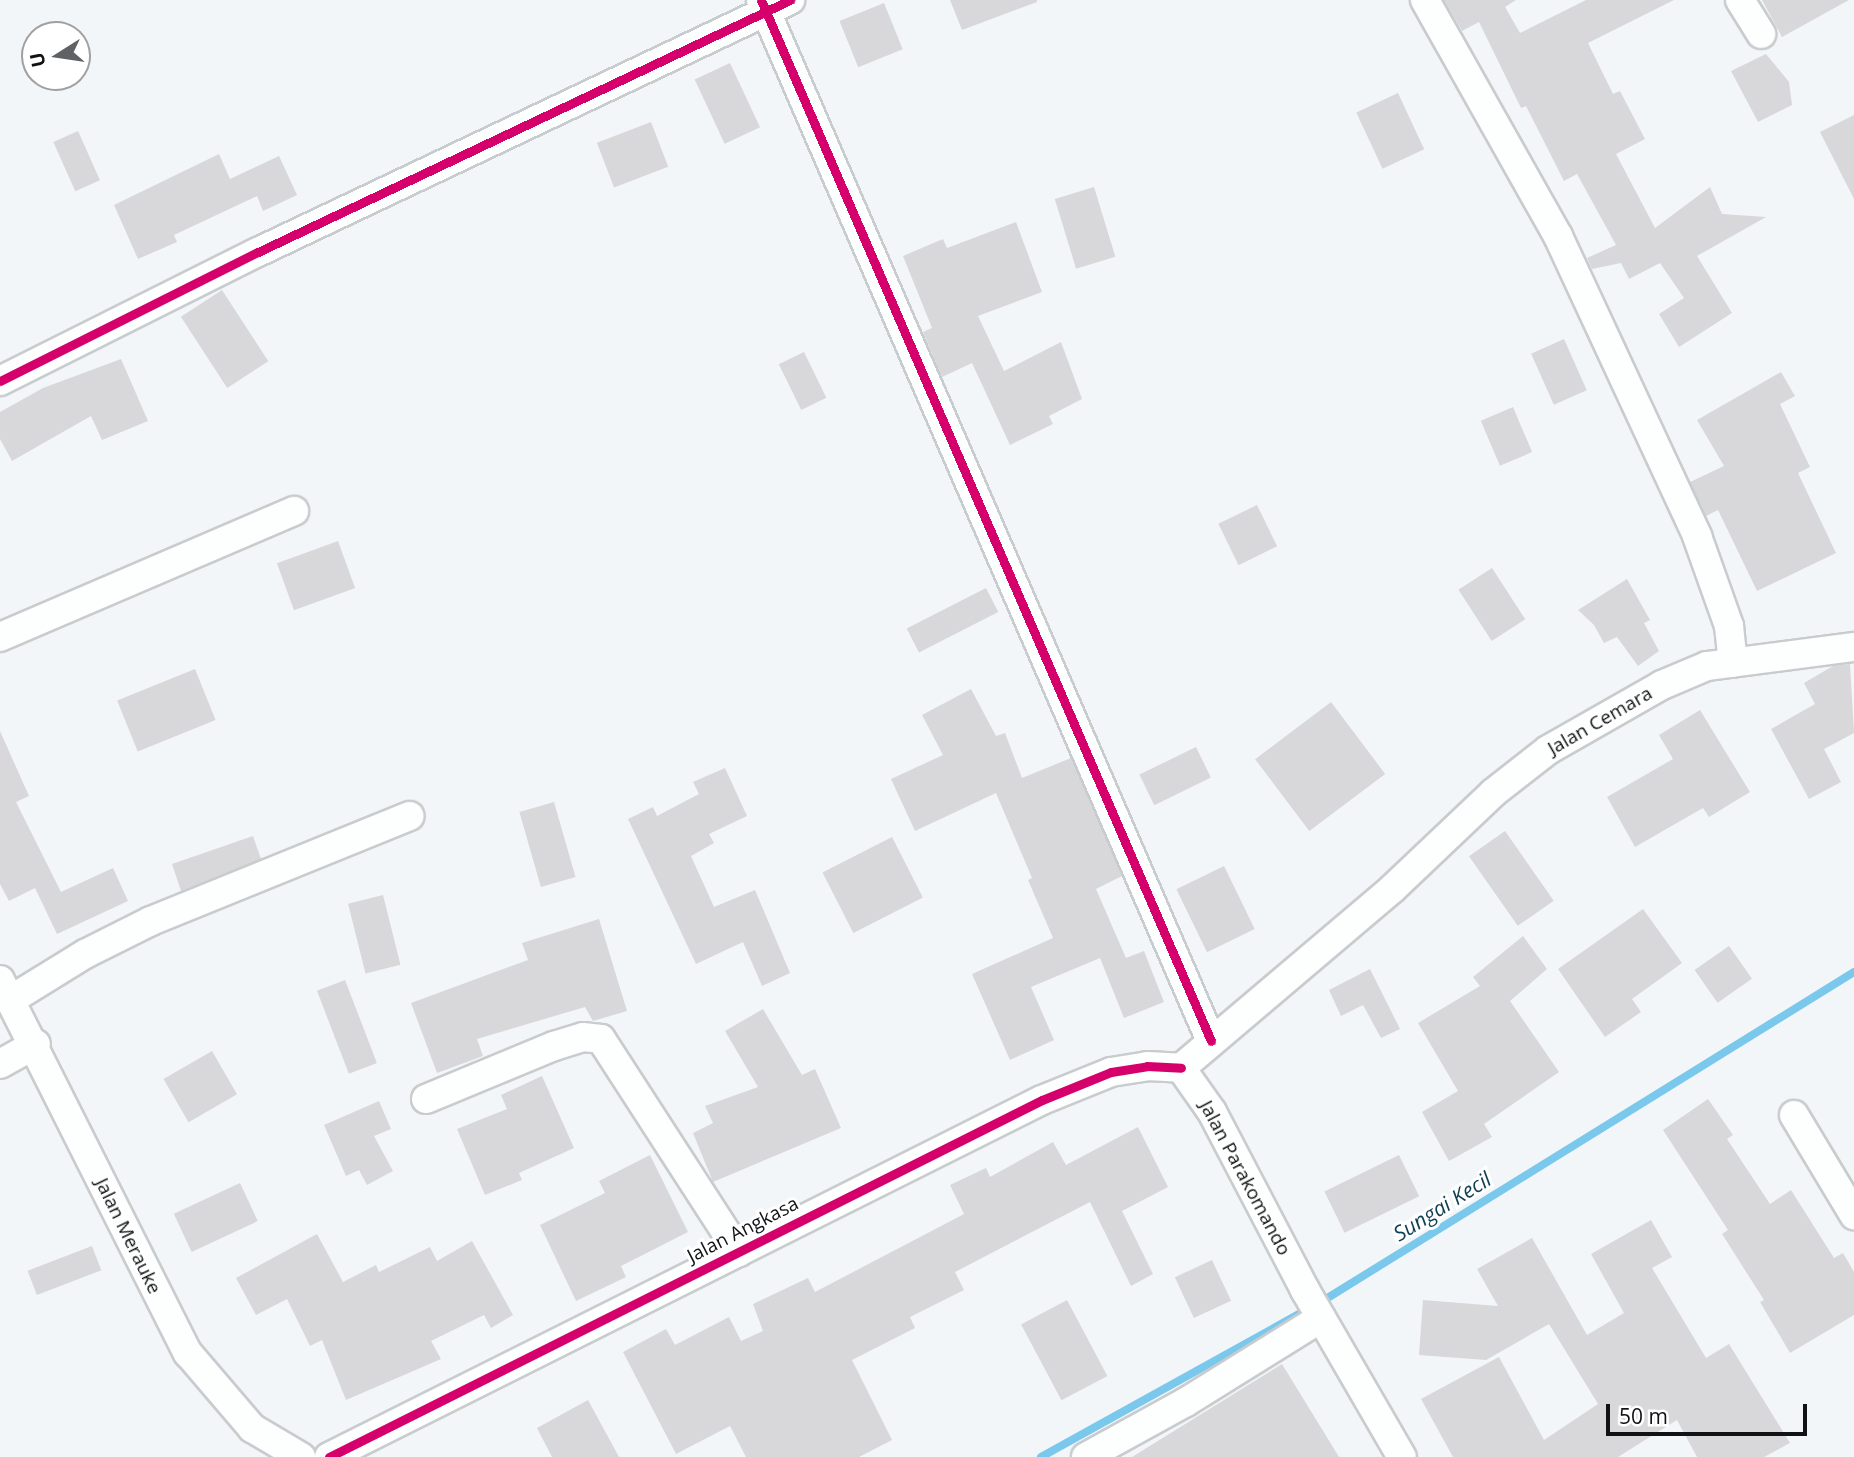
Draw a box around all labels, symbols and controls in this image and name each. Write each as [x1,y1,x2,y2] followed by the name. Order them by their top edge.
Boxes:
[21,21,91,91] north arrow
[23,50,52,70] text: U
[1544,682,1656,760] street label: Jalan Cemara
[1195,1097,1295,1259] street label: Jalan Parakomando
[1388,1166,1496,1246] water label: Sungai Kecil
[90,1174,166,1298] street label: Jalan Merauke
[684,1192,802,1268] street label: Jalan Angkasa
[1609,1390,1810,1434] scale bar
[1619,1402,1668,1430] text: 50 m

